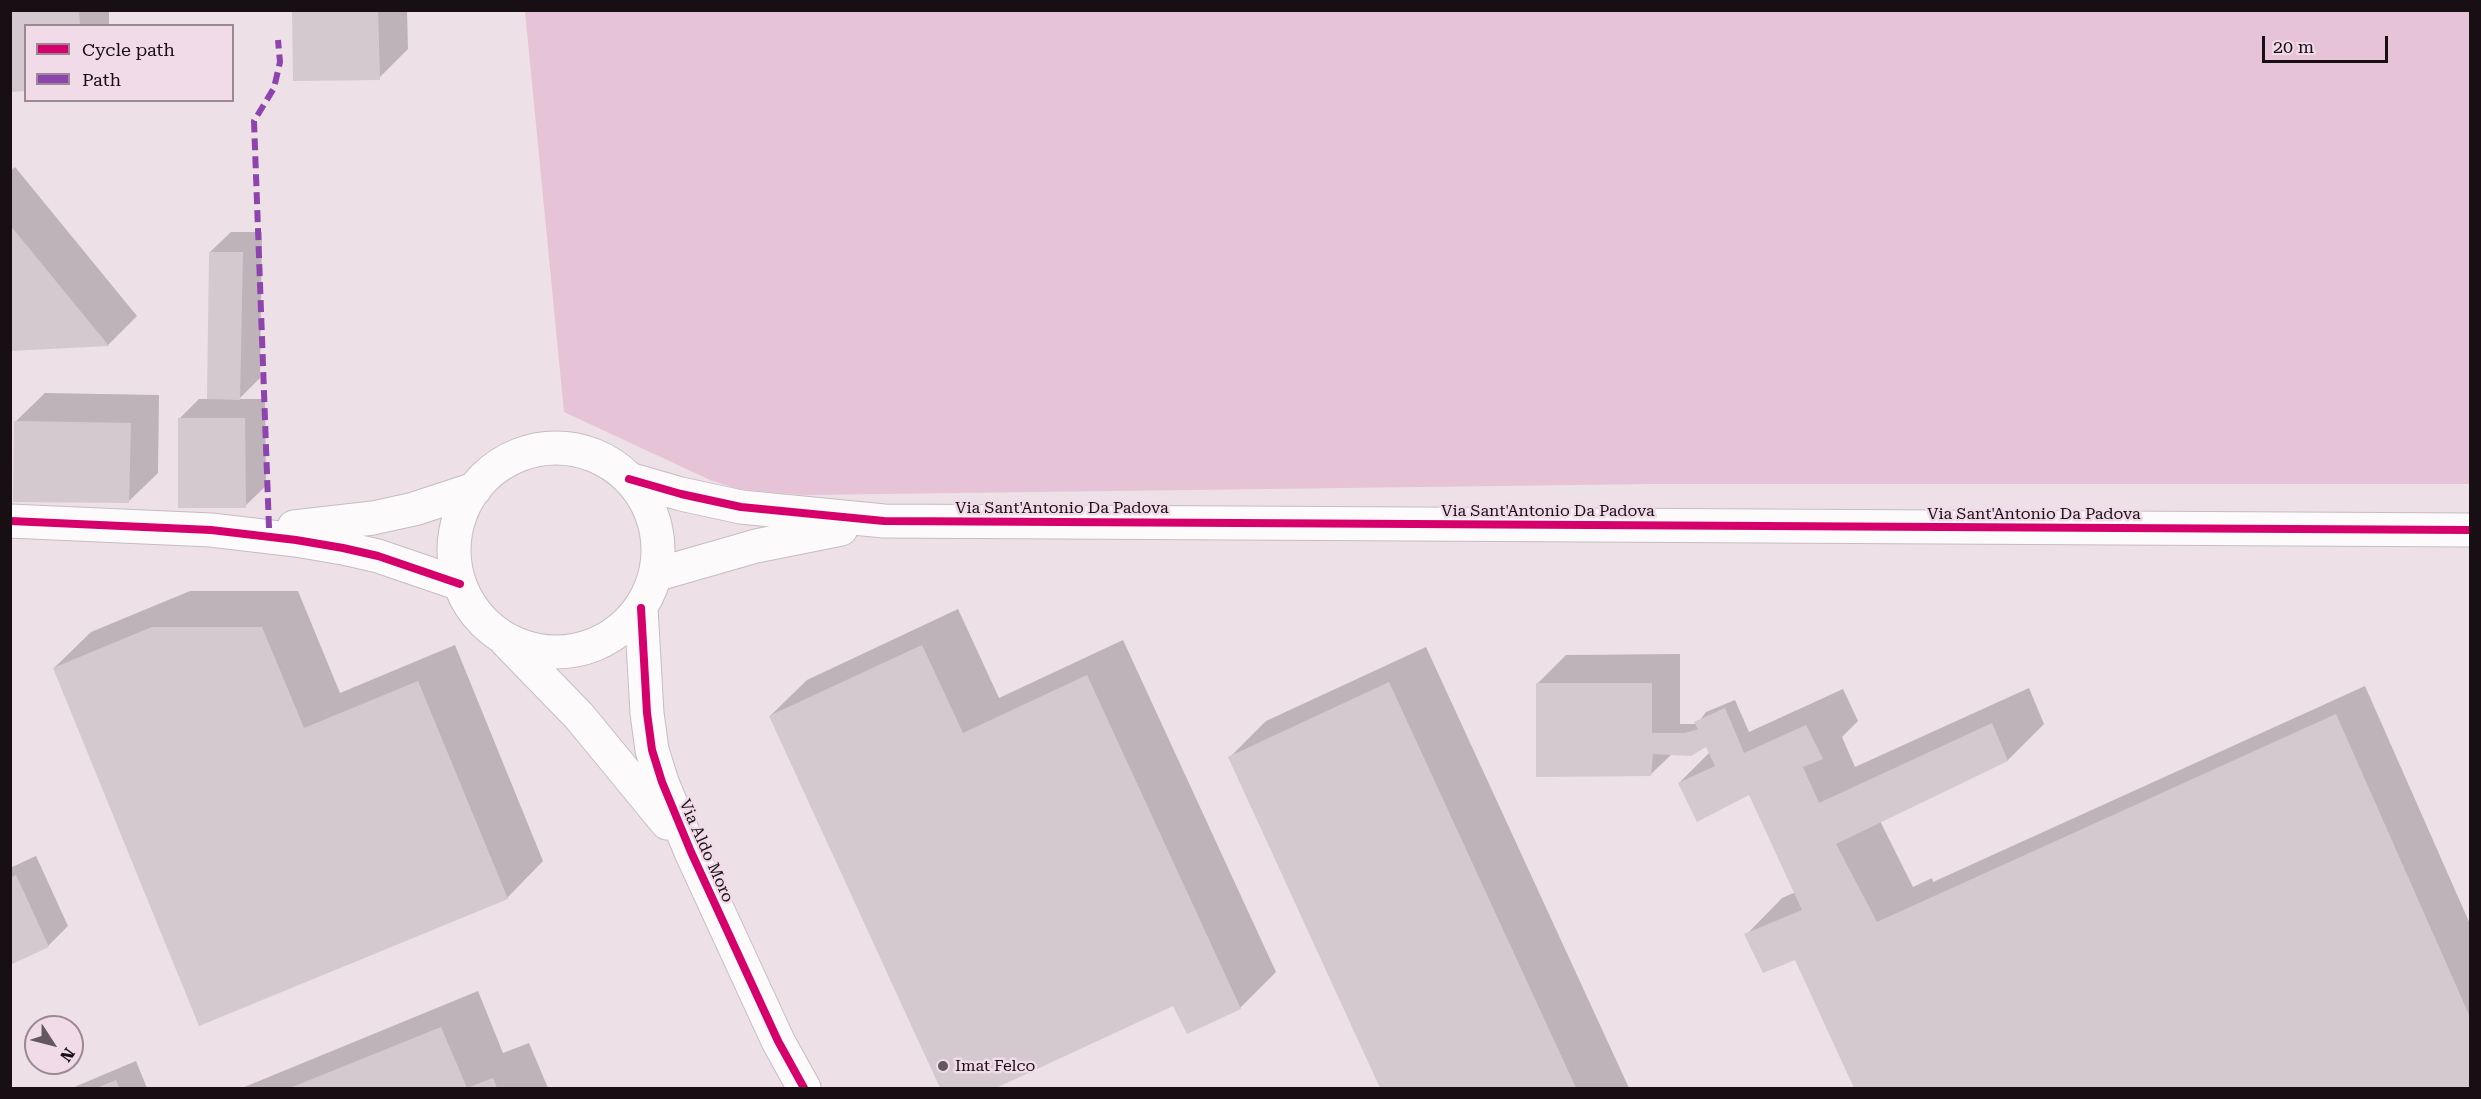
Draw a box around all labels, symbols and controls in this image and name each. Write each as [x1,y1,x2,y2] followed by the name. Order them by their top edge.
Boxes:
[24,24,234,102] legend
[2265,24,2391,62] scale bar
[2273,36,2314,57] text: 20 m
[82,39,175,60] text: Cycle path
[82,69,121,90] text: Path
[955,498,1169,518] street label: Via Sant'Antonio Da Padova
[1441,501,1655,521] street label: Via Sant'Antonio Da Padova
[1927,504,2141,524] street label: Via Sant'Antonio Da Padova
[675,797,737,905] street label: Via Aldo Moro
[24,1015,84,1075] north arrow
[56,1044,79,1065] text: N
[955,1056,1035,1076] place label: Imat Felco
[936,1059,950,1073] marker: Imat Felco

